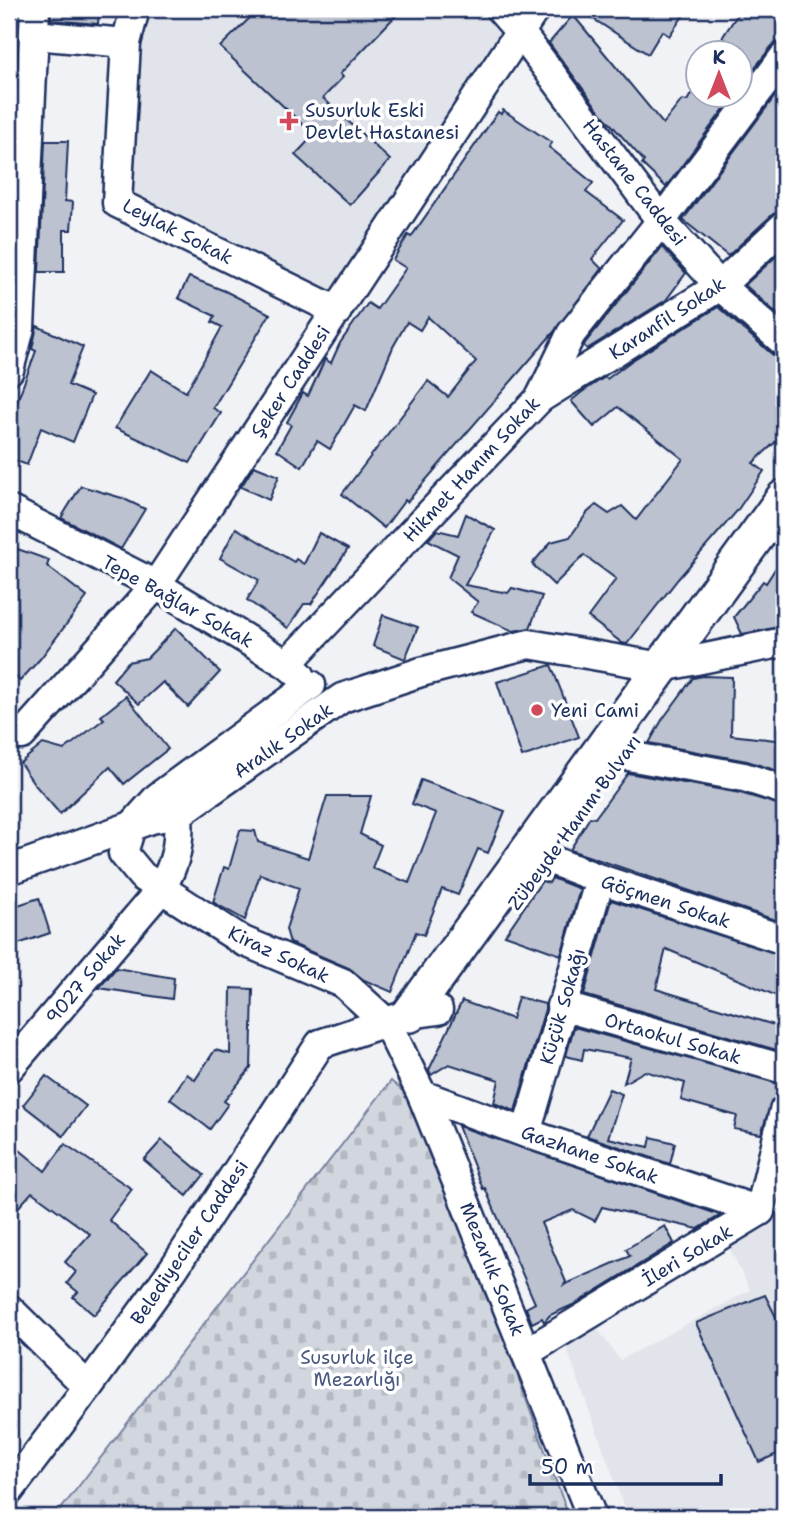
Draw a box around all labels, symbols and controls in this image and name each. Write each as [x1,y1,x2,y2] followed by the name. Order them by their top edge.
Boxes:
[684,38,754,108] north arrow
[713,45,726,70] text: K
[305,98,460,145] place label: Susurluk Eski Devlet Hastanesi
[279,111,299,131] marker: Susurluk Eski Devlet Hastanesi
[577,114,692,251] street label: Hastane Caddesi
[118,193,237,270] street label: Leylak Sokak
[604,271,730,365] street label: Karanfil Sokak
[245,320,336,442] street label: Şeker Caddesi
[397,391,546,548] street label: Hikmet Hanım Sokak
[98,549,258,654] street label: Tepe Bağlar Sokak
[229,697,338,784] street label: Aralık Sokak
[551,698,639,723] place label: Yeni Cami
[529,702,545,718] marker: Yeni Cami
[502,730,647,915] street label: Zübeyde Hanım Bulvarı
[598,869,734,934] street label: Göçmen Sokak
[224,920,334,989] street label: Kiraz Sokak
[40,927,131,1029] street label: 9027 Sokak
[534,945,591,1067] street label: Küçük Sokağı
[602,1007,744,1070] street label: Ortaokul Sokak
[518,1119,662,1190] street label: Gazhane Sokak
[125,1155,254,1330] street label: Belediyeciler Caddesi
[454,1199,531,1340] street label: Mezarlık Sokak
[637,1219,737,1292] street label: İleri Sokak
[300,1345,414,1392] park label: Susurluk ilçe Mezarlığı
[530,1442,721,1486] scale bar
[541,1453,594,1481] text: 50 m

